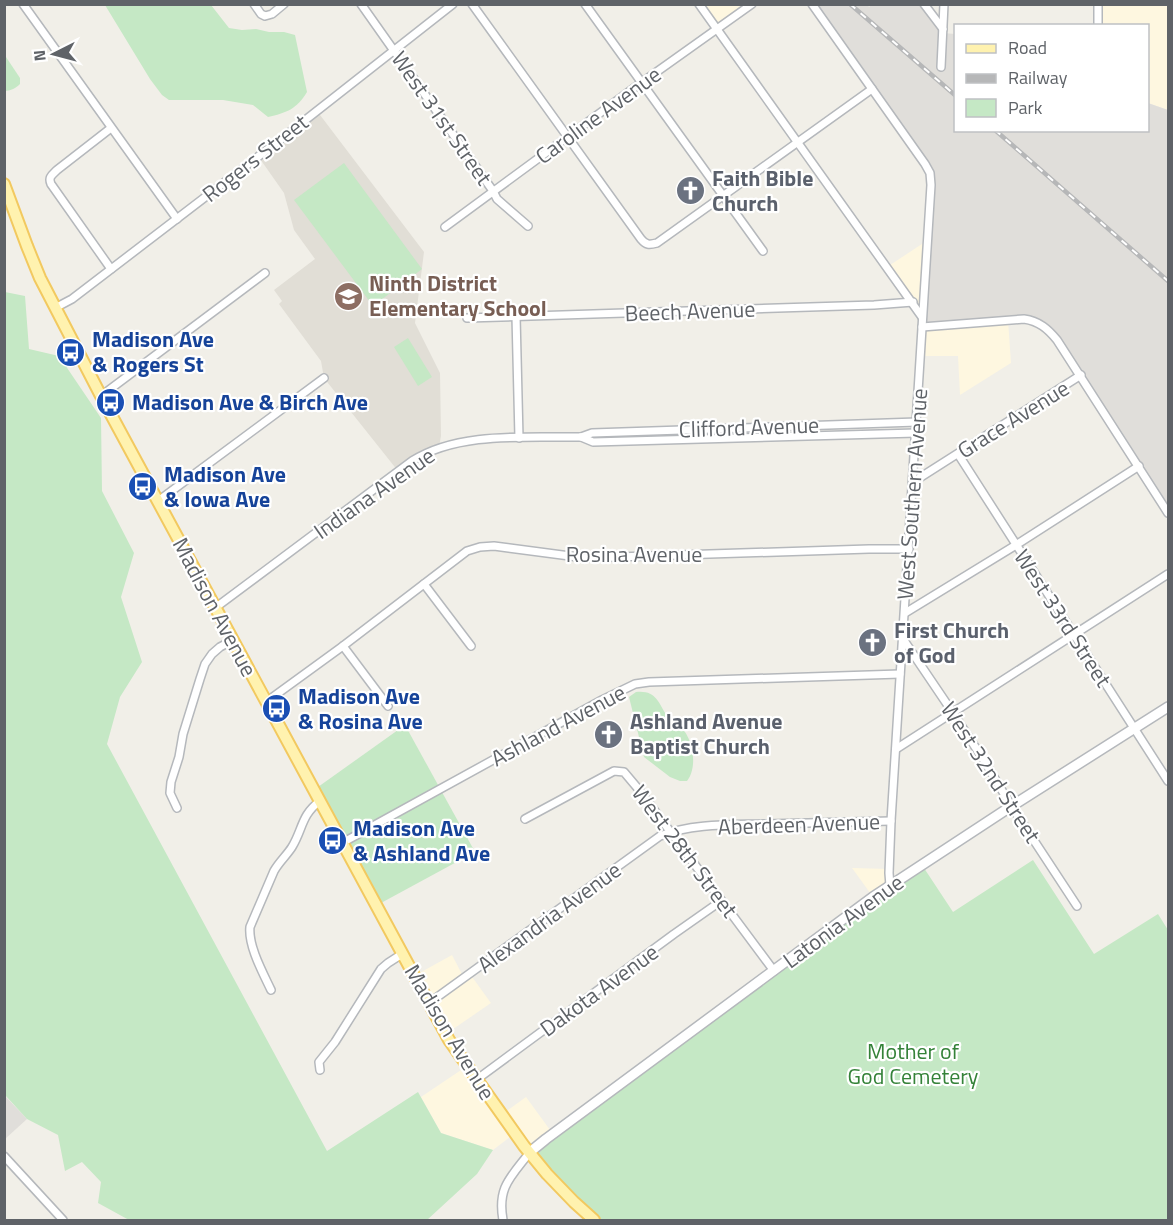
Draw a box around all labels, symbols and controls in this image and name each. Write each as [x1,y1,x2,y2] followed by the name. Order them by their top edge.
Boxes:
[24,24,84,84] north arrow
[954,24,1149,132] legend
[1008,34,1047,61] text: Road
[383,44,501,192] street label: West 31st Street
[27,49,52,62] text: N
[528,58,668,172] street label: Caroline Avenue
[1008,64,1068,91] text: Railway
[1008,94,1043,121] text: Park
[195,105,316,210] street label: Rogers Street
[712,161,813,220] place label: Faith Bible Church
[675,175,707,207] church icon: Faith Bible Church
[369,266,547,325] place label: Ninth District Elementary School
[332,280,364,312] school or university icon: Ninth District Elementary School
[624,292,756,330] street label: Beech Avenue
[92,322,214,381] place label: Madison Ave & Rogers St
[55,336,87,368] bus stop icon: Madison Ave & Rogers St
[950,371,1076,467] street label: Grace Avenue
[132,385,368,419] place label: Madison Ave & Birch Ave
[95,386,127,418] bus stop icon: Madison Ave & Birch Ave
[888,387,936,601] street label: West Southern Avenue
[678,408,820,446] street label: Clifford Avenue
[306,439,442,547] street label: Indiana Avenue
[164,457,286,516] place label: Madison Ave & Iowa Ave
[127,471,159,503] bus stop icon: Madison Ave & Iowa Ave
[164,531,266,683] street label: Madison Avenue
[566,537,702,571] street label: Rosina Avenue
[1006,542,1120,694] street label: West 33rd Street
[894,613,1009,672] place label: First Church of God
[857,627,889,659] church icon: First Church of God
[485,675,631,775] street label: Ashland Avenue
[298,679,423,738] place label: Madison Ave & Rosina Ave
[261,693,293,725] bus stop icon: Madison Ave & Rosina Ave
[932,695,1050,850] street label: West 32nd Street
[630,704,783,763] place label: Ashland Avenue Baptist Church
[593,718,625,750] church icon: Ashland Avenue Baptist Church
[624,777,746,925] street label: West 28th Street
[717,804,881,844] street label: Aberdeen Avenue
[353,811,490,870] place label: Madison Ave & Ashland Ave
[316,825,348,857] bus stop icon: Madison Ave & Ashland Ave
[470,853,628,981] street label: Alexandria Avenue
[775,865,911,977] street label: Latonia Avenue
[533,935,665,1045] street label: Dakota Avenue
[396,958,504,1106] street label: Madison Avenue
[847,1034,979,1093] park label: Mother of God Cemetery

